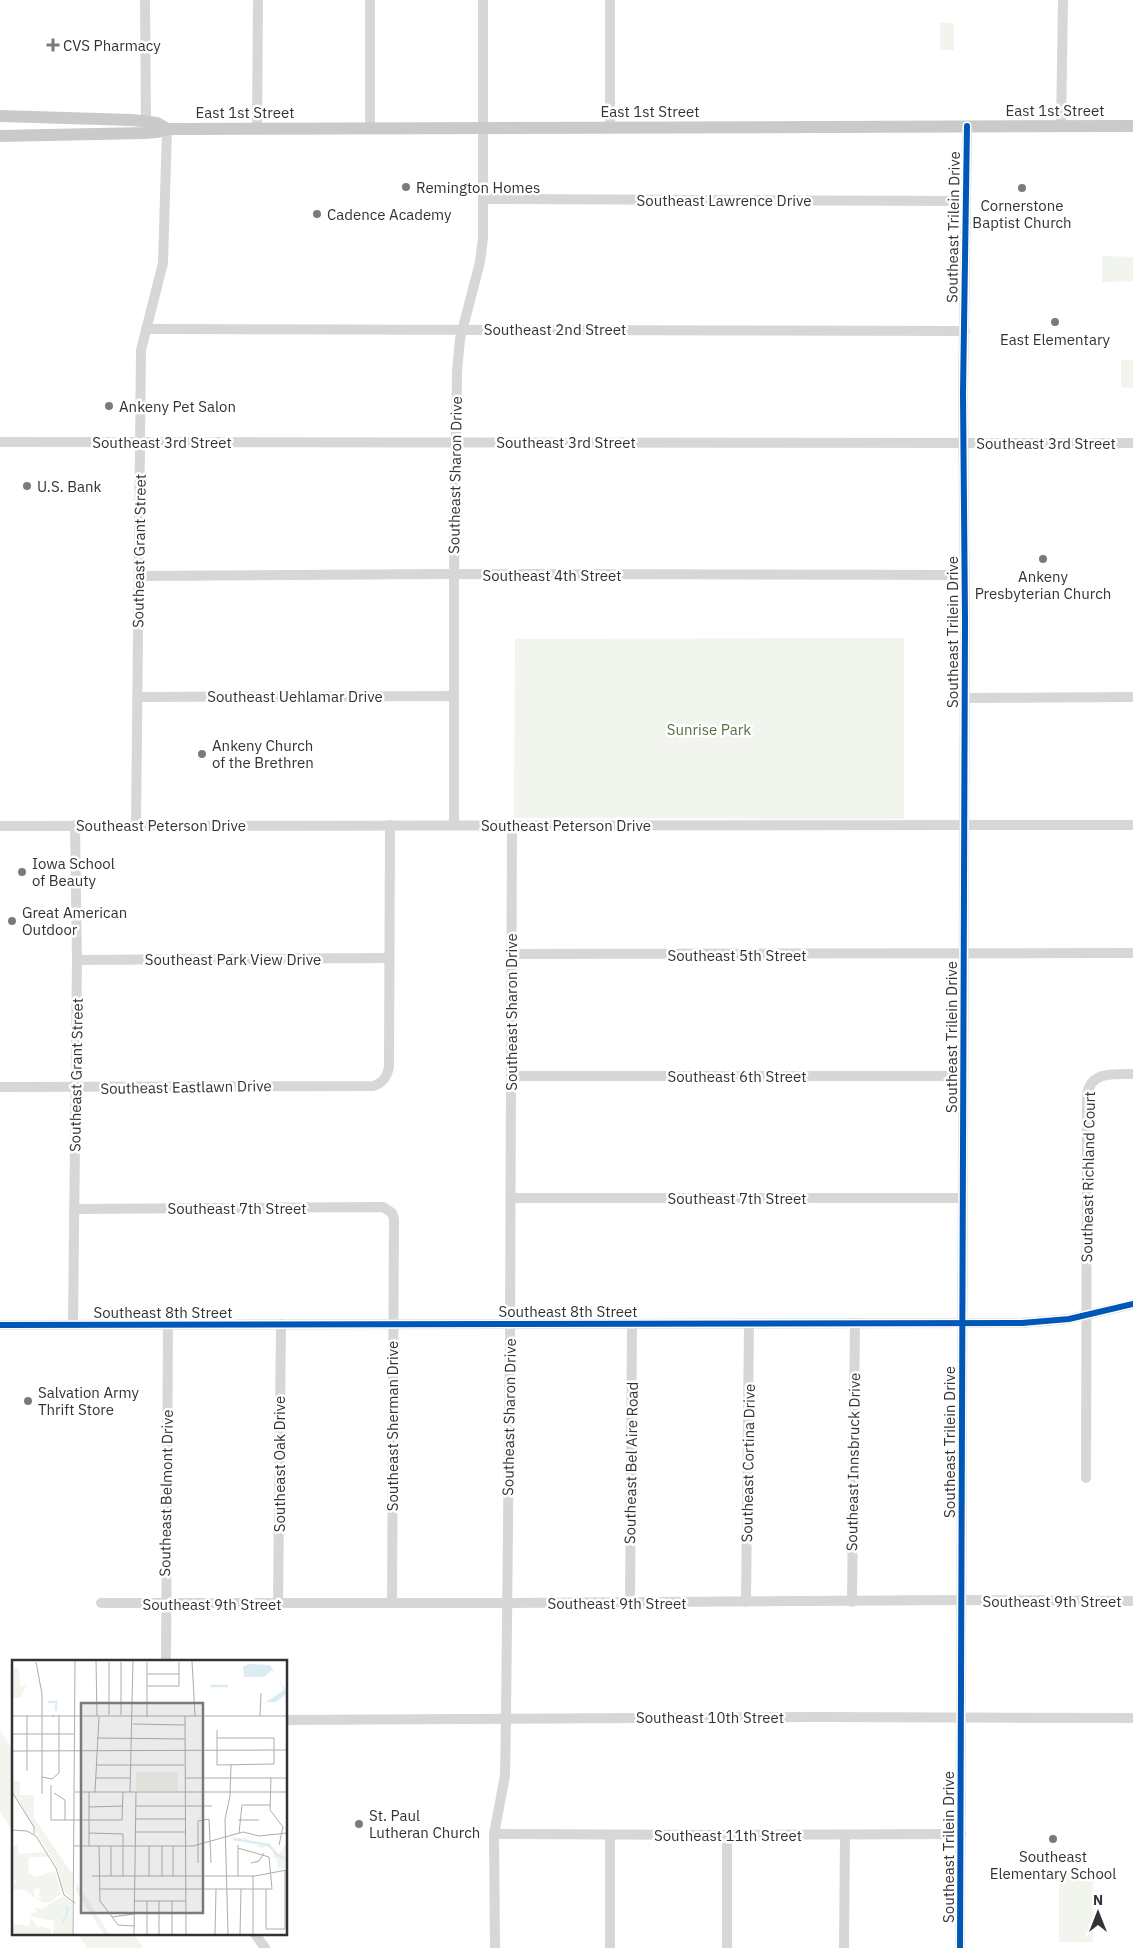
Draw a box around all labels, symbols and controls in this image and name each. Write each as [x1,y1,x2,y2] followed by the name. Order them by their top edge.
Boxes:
[63,36,161,55] place label: CVS Pharmacy
[47,39,59,51] marker: CVS Pharmacy
[1006,101,1104,120] street label: East 1st Street
[601,102,699,121] street label: East 1st Street
[196,103,294,122] street label: East 1st Street
[942,151,964,303] street label: Southeast Trilein Drive
[416,178,540,197] place label: Remington Homes
[400,181,412,193] marker: Remington Homes
[1016,182,1028,194] marker: Cornerstone Baptist Church
[637,191,811,210] street label: Southeast Lawrence Drive
[972,196,1072,232] place label: Cornerstone Baptist Church
[327,205,452,224] place label: Cadence Academy
[311,208,323,220] marker: Cadence Academy
[1049,316,1061,328] marker: East Elementary
[484,320,626,339] street label: Southeast 2nd Street
[1000,330,1111,349] place label: East Elementary
[444,396,466,554] street label: Southeast Sharon Drive
[119,397,236,416] place label: Ankeny Pet Salon
[103,400,115,412] marker: Ankeny Pet Salon
[92,433,232,452] street label: Southeast 3rd Street
[496,433,636,452] street label: Southeast 3rd Street
[976,434,1116,453] street label: Southeast 3rd Street
[128,474,150,628] street label: Southeast Grant Street
[37,477,102,496] place label: U.S. Bank
[21,480,33,492] marker: U.S. Bank
[1037,553,1049,565] marker: Ankeny Presbyterian Church
[943,556,962,708] street label: Southeast Trilein Drive
[482,566,622,585] street label: Southeast 4th Street
[975,567,1111,603] place label: Ankeny Presbyterian Church
[207,687,383,706] street label: Southeast Uehlamar Drive
[667,720,751,739] park label: Sunrise Park
[212,736,314,772] place label: Ankeny Church of the Brethren
[196,748,208,760] marker: Ankeny Church of the Brethren
[76,816,246,835] street label: Southeast Peterson Drive
[481,816,651,835] street label: Southeast Peterson Drive
[32,854,115,890] place label: Iowa School of Beauty
[16,866,28,878] marker: Iowa School of Beauty
[22,903,127,939] place label: Great American Outdoor
[6,915,18,927] marker: Great American Outdoor
[502,933,521,1091] street label: Southeast Sharon Drive
[667,946,807,965] street label: Southeast 5th Street
[145,950,321,969] street label: Southeast Park View Drive
[942,961,961,1113] street label: Southeast Trilein Drive
[65,998,87,1152] street label: Southeast Grant Street
[667,1067,807,1086] street label: Southeast 6th Street
[100,1076,272,1098] street label: Southeast Eastlawn Drive
[1077,1091,1099,1263] street label: Southeast Richland Court
[667,1189,807,1208] street label: Southeast 7th Street
[167,1199,307,1218] street label: Southeast 7th Street
[498,1302,638,1321] street label: Southeast 8th Street
[93,1303,233,1322] street label: Southeast 8th Street
[498,1338,520,1496] street label: Southeast Sharon Drive
[383,1341,402,1511] street label: Southeast Sherman Drive
[940,1366,959,1518] street label: Southeast Trilein Drive
[842,1373,864,1551] street label: Southeast Innsbruck Drive
[620,1382,642,1544] street label: Southeast Bel Aire Road
[38,1383,139,1419] place label: Salvation Army Thrift Store
[737,1383,759,1543] street label: Southeast Cortina Drive
[22,1395,34,1407] marker: Salvation Army Thrift Store
[270,1396,289,1532] street label: Southeast Oak Drive
[155,1409,177,1577] street label: Southeast Belmont Drive
[982,1592,1122,1611] street label: Southeast 9th Street
[547,1594,687,1613] street label: Southeast 9th Street
[142,1595,282,1614] street label: Southeast 9th Street
[12,1660,288,1936] inset map
[636,1708,784,1727] street label: Southeast 10th Street
[939,1771,958,1923] street label: Southeast Trilein Drive
[369,1806,480,1842] place label: St. Paul Lutheran Church
[353,1818,365,1830] marker: St. Paul Lutheran Church
[654,1826,802,1845] street label: Southeast 11th Street
[1047,1833,1059,1845] marker: Southeast Elementary School
[990,1847,1116,1883] place label: Southeast Elementary School
[1073,1888,1123,1938] north arrow
[1093,1891,1103,1909] text: N

